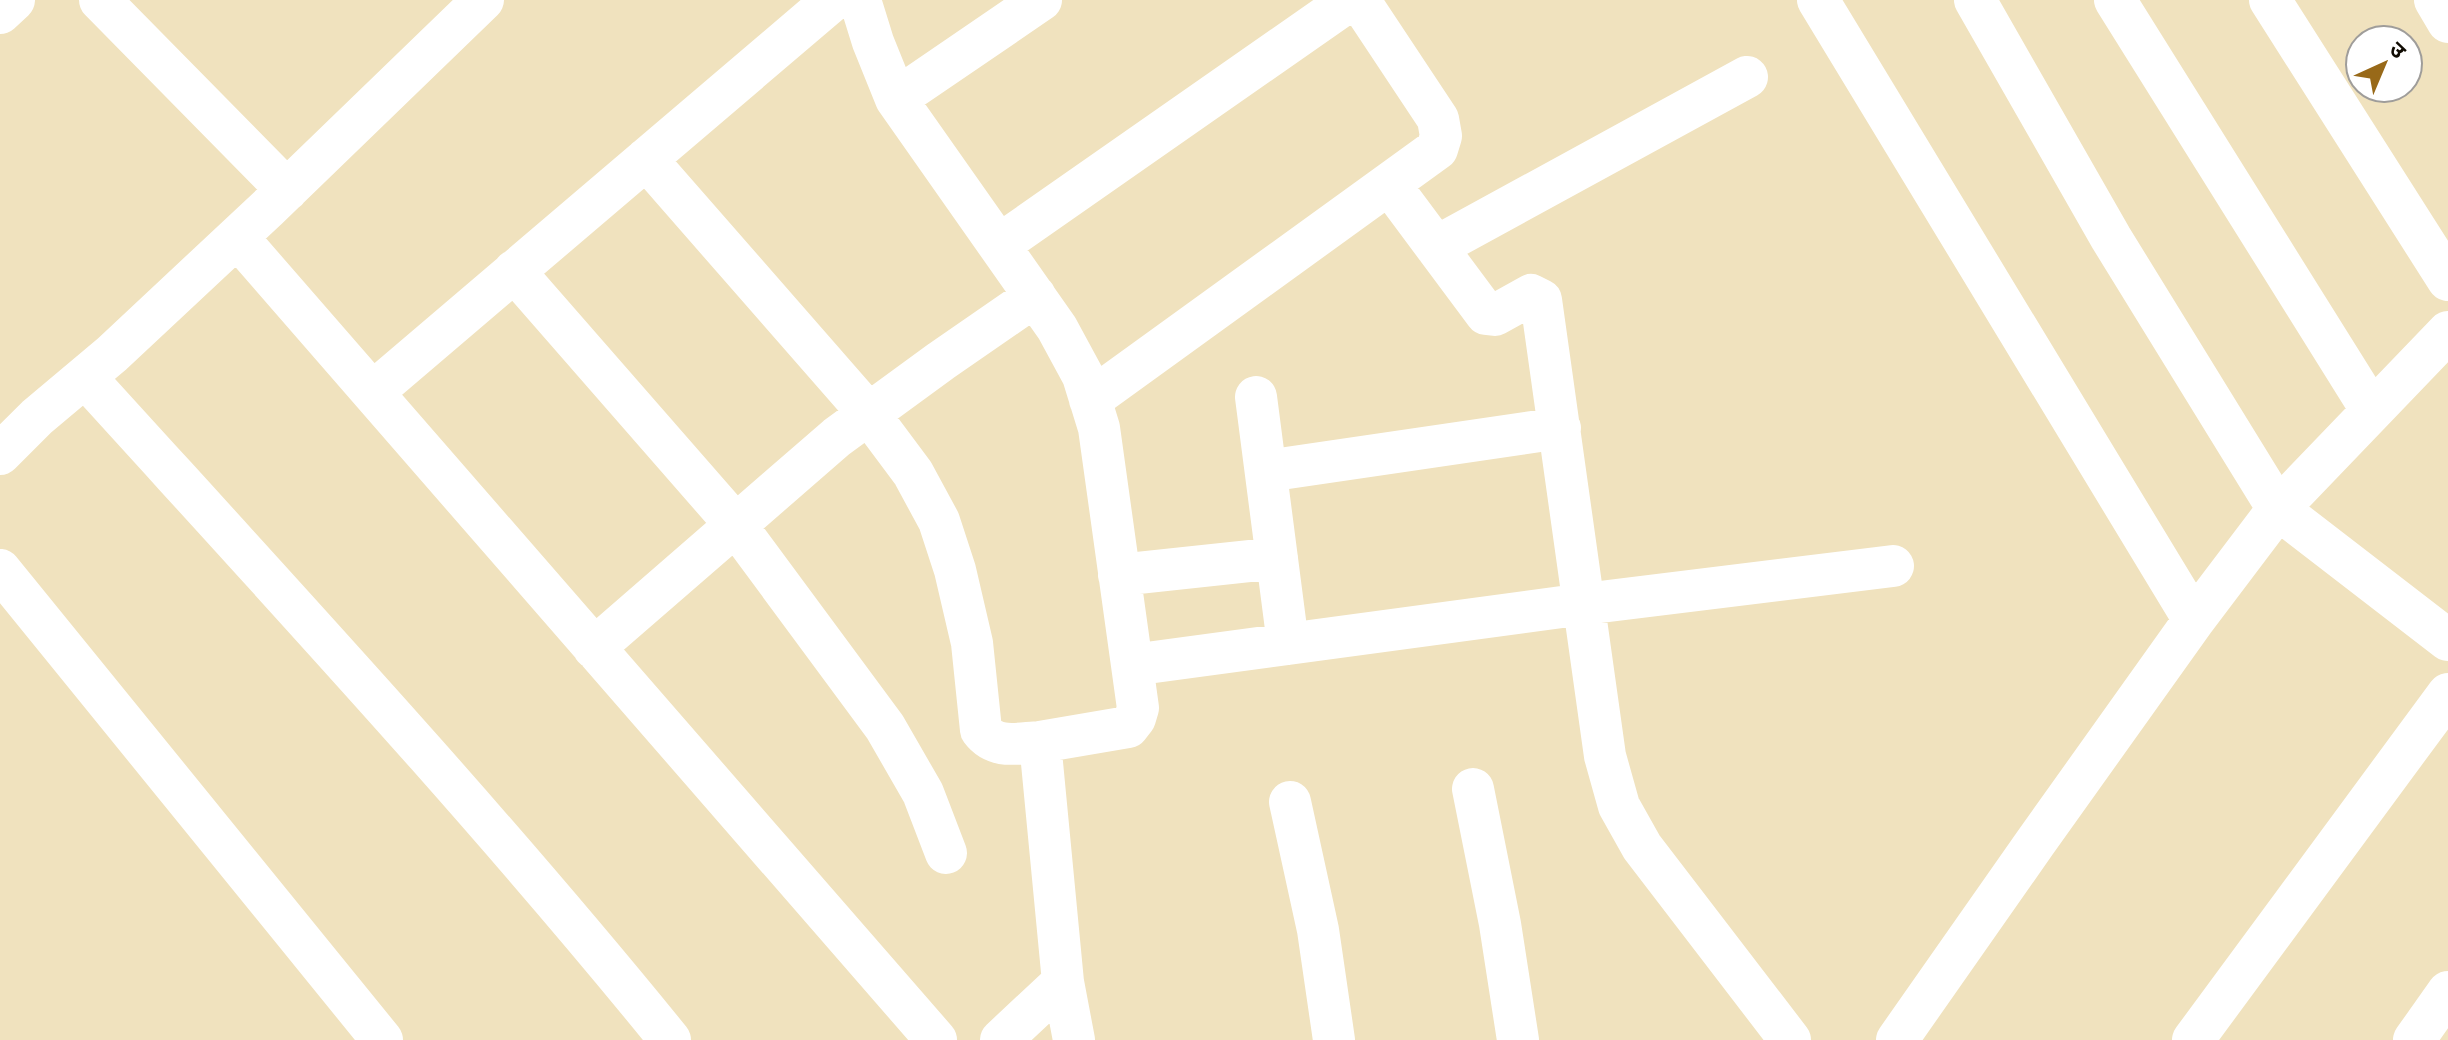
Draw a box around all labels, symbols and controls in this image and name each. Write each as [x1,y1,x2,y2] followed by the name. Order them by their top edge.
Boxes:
[2344,24,2424,104] north arrow
[2384,34,2414,65] text: उ

